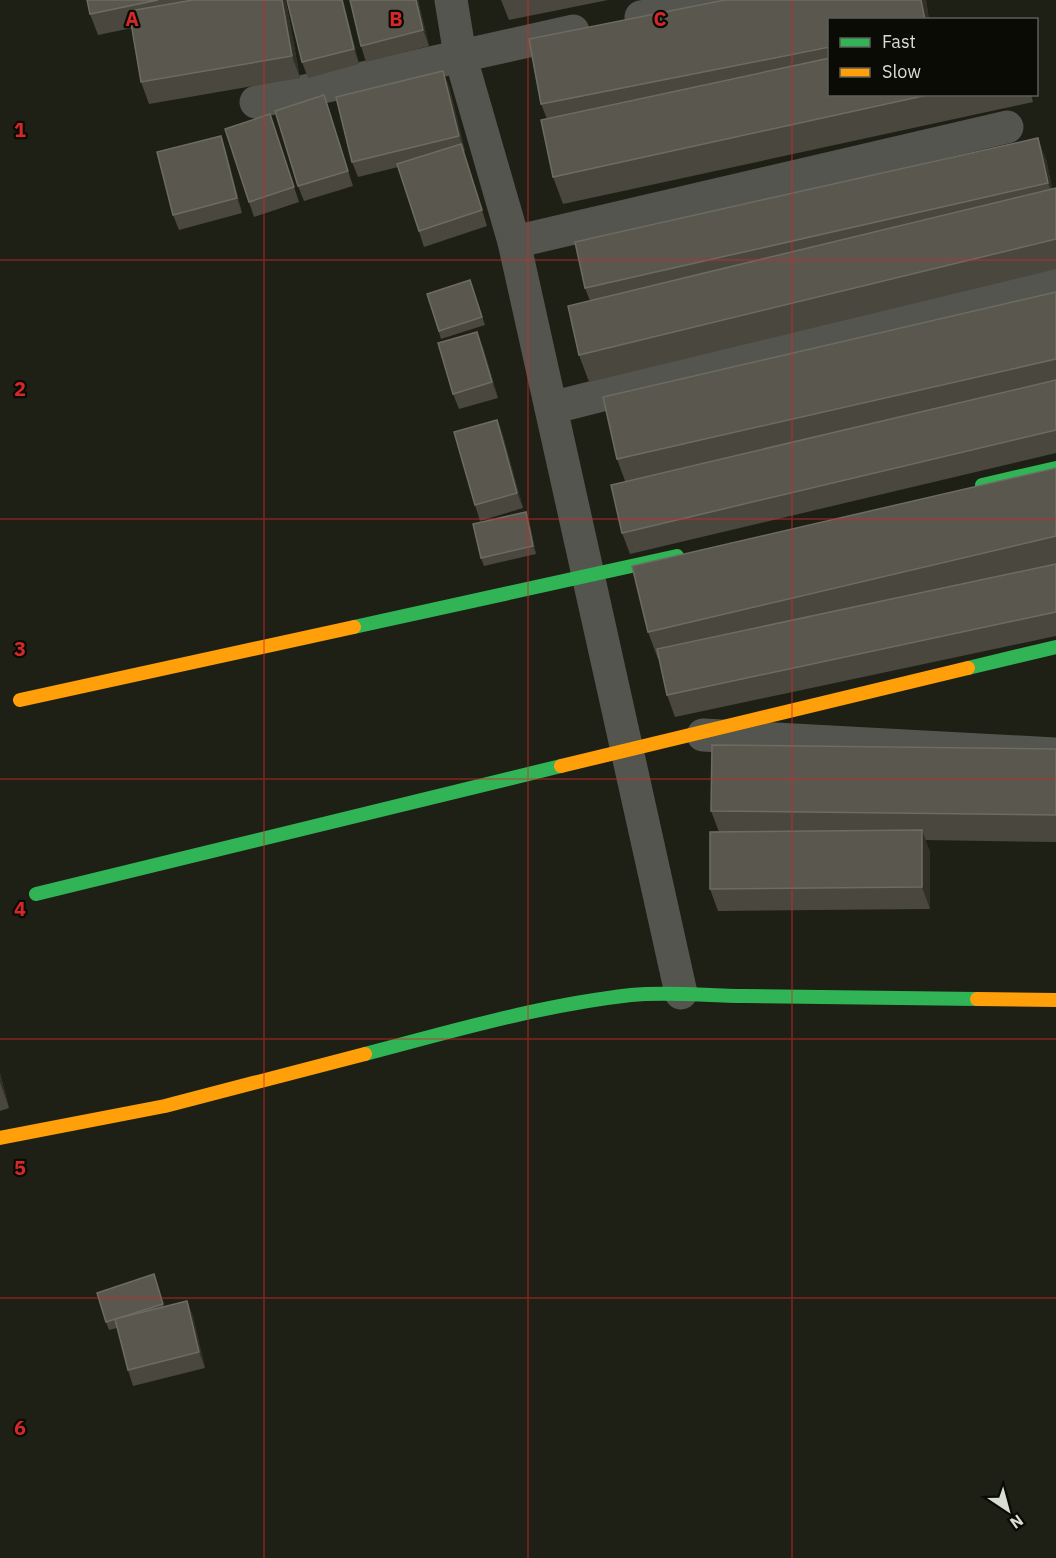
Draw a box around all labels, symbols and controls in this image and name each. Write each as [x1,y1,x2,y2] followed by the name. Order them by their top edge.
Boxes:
[125,5,139,32] text: A
[389,5,403,32] text: B
[653,5,667,32] text: C
[828,18,1038,96] legend
[882,30,916,53] text: Fast
[882,60,921,83] text: Slow
[14,116,26,143] text: 1
[14,375,26,402] text: 2
[14,635,26,662] text: 3
[14,895,26,922] text: 4
[14,1154,26,1181] text: 5
[14,1414,26,1441] text: 6
[978,1480,1038,1540] north arrow
[1006,1511,1027,1534] text: N

